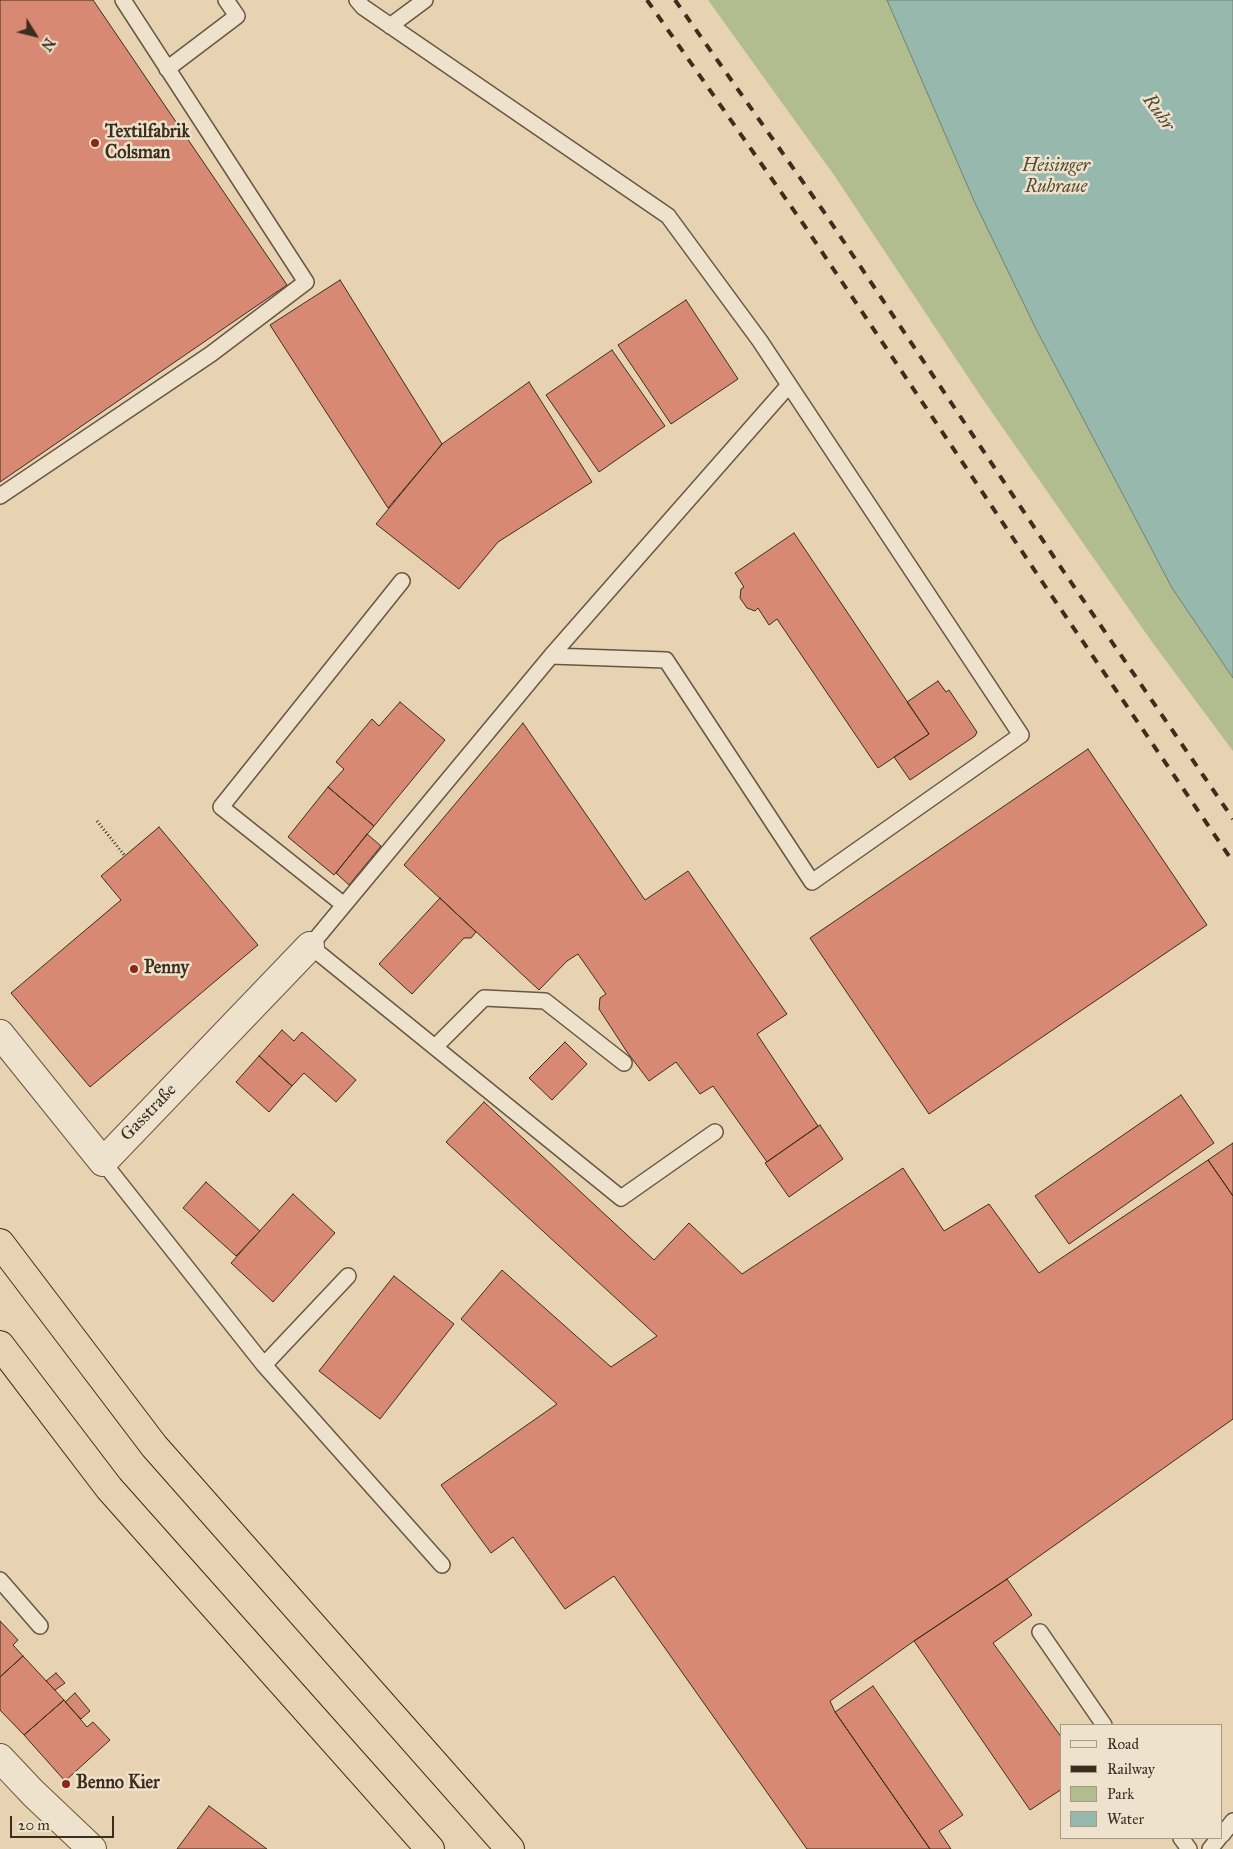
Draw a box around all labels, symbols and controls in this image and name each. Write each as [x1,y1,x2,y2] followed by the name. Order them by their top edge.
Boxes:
[10,10,60,60] north arrow
[37,34,58,54] text: N
[1137,90,1179,136] water label: Ruhr
[105,122,190,164] place label: Textilfabrik Colsman
[89,137,101,149] marker: Textilfabrik Colsman
[1022,156,1090,198] park label: Heisinger Ruhraue
[144,958,189,980] place label: Penny
[128,963,140,975] marker: Penny
[116,1080,182,1146] street label: Gasstraße
[1060,1724,1223,1839] legend
[1107,1735,1139,1753] text: Road
[1107,1760,1155,1778] text: Railway
[76,1773,160,1795] place label: Benno Kier
[60,1778,72,1790] marker: Benno Kier
[1107,1785,1134,1803] text: Park
[12,1806,116,1838] scale bar
[1107,1810,1144,1828] text: Water
[18,1816,50,1834] text: 20 m

